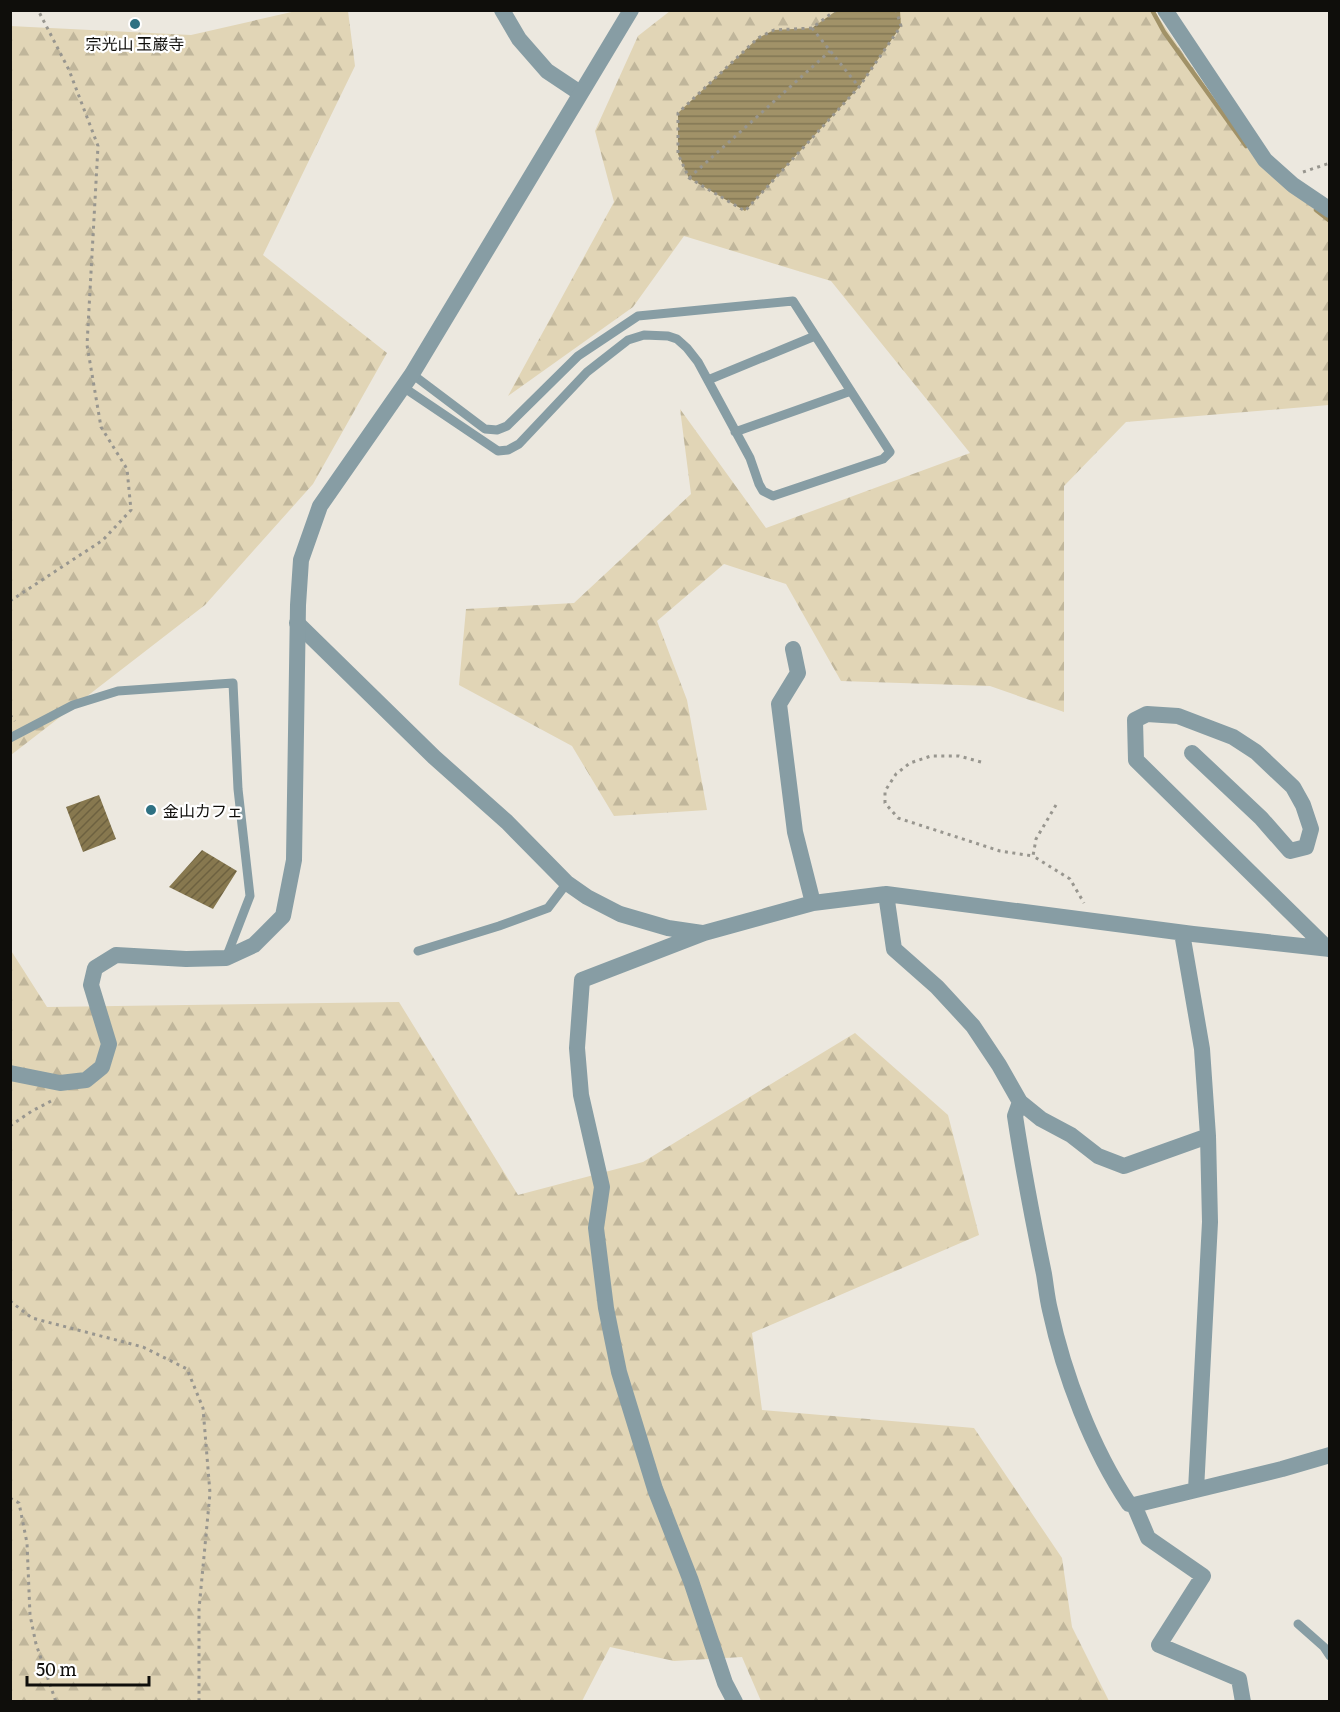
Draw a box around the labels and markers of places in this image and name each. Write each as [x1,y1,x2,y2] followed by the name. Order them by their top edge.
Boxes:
[128,17,142,31] marker: 宗光山 玉巌寺
[85,31,185,55] place label: 宗光山 玉巌寺
[163,798,243,822] place label: 金山カフェ
[144,803,158,817] marker: 金山カフェ

